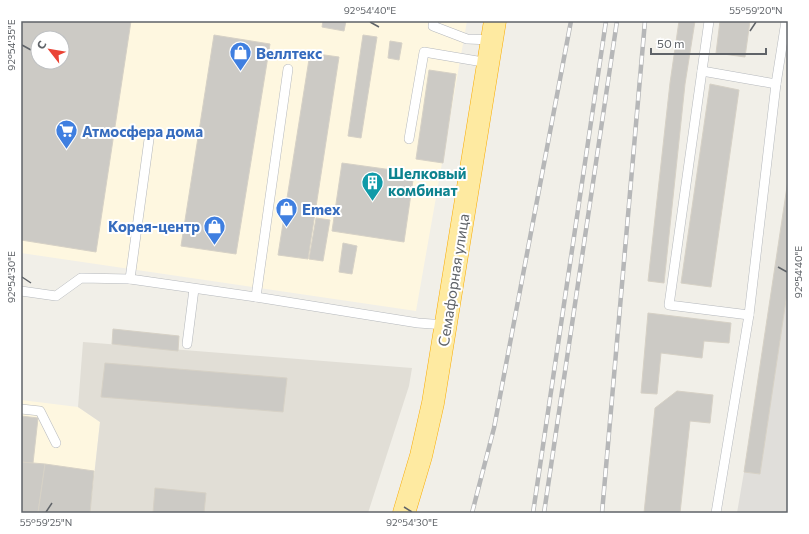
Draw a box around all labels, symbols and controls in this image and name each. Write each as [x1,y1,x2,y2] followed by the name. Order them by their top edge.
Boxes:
[344,4,396,16] text: 92°54'40"E
[729,4,783,16] text: 55°59'20"N
[5,19,17,71] text: 92°54'35"E
[30,30,70,70] north arrow
[651,30,766,56] scale bar
[657,36,685,50] text: 50 m
[33,38,49,51] text: С
[228,40,254,73] shop icon: Веллтекс
[256,44,322,62] place label: Веллтекс
[53,118,79,151] supermarket icon: Атмосфера дома
[82,122,203,140] place label: Атмосфера дома
[388,164,467,199] place label: Шелковый комбинат
[360,169,386,202] building icon: Шелковый комбинат
[274,196,300,229] shop icon: Emex
[302,200,341,218] place label: Emex
[434,212,472,348] street label: Семафорная улица
[202,213,228,246] shop icon: Корея-центр
[108,217,200,235] place label: Корея-центр
[792,246,804,298] text: 92°54'40"E
[5,251,17,303] text: 92°54'30"E
[20,516,72,528] text: 55°59'25"N
[386,516,438,528] text: 92°54'30"E

